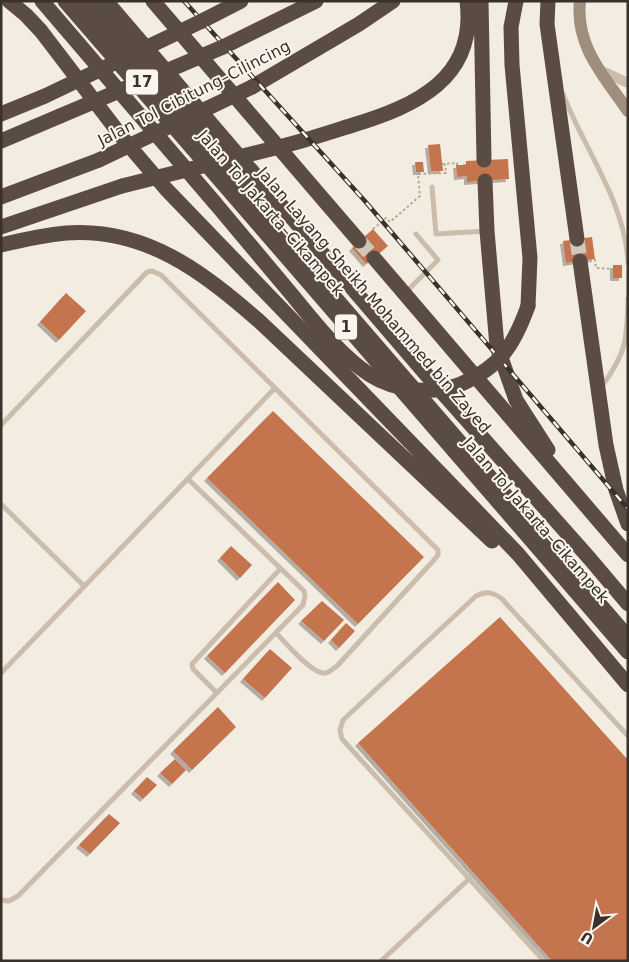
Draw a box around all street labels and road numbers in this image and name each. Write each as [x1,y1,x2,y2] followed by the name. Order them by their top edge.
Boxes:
[94,36,293,150] street label: Jalan Tol Cibitung–Cilincing
[126,70,158,94] road number: 17
[193,125,349,300] street label: Jalan Tol Jakarta–Cikampek
[253,162,495,437] street label: Jalan Layang Sheikh Mohammed bin Zayed
[335,314,357,340] road number: 1
[458,432,614,607] street label: Jalan Tol Jakarta–Cikampek

